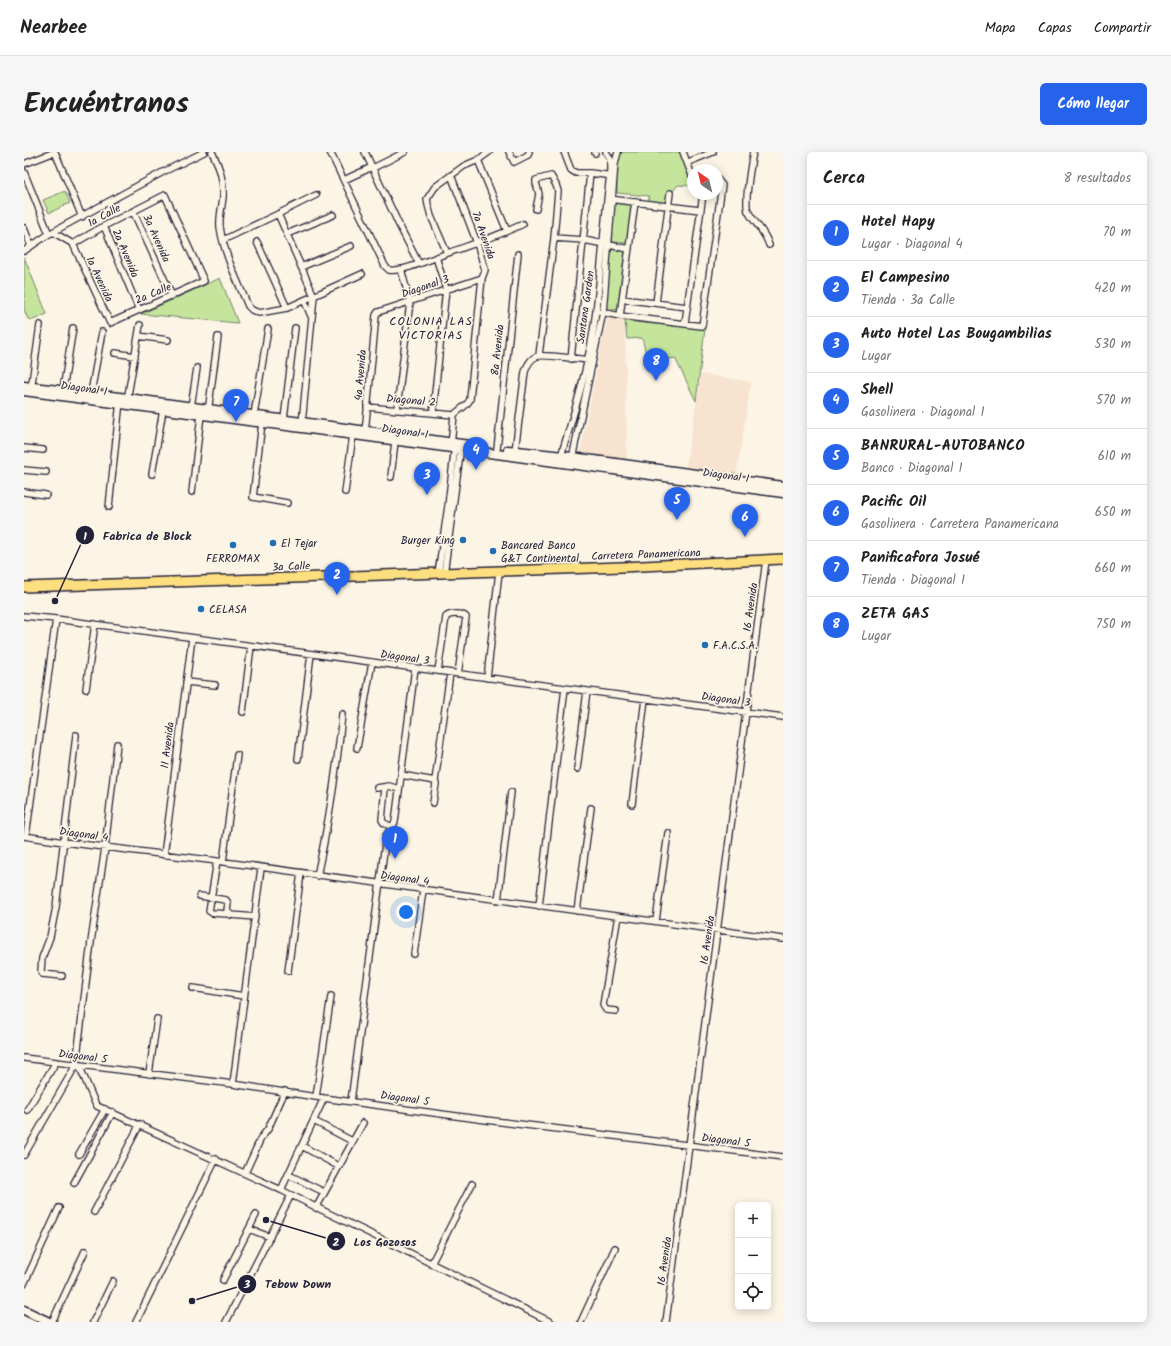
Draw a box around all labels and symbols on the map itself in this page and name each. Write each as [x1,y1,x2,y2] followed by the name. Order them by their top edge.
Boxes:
[687,164,723,200] north arrow
[85,199,124,232] street label: 1a Calle
[466,209,500,262] street label: 7a Avenida
[137,211,175,265] street label: 3a Avenida
[107,226,143,281] street label: 2a Avenida
[81,254,117,305] street label: 1a Avenida
[572,269,600,345] street label: Santana Garden
[399,270,452,304] street label: Diagonal 3
[132,278,174,310] street label: 2a Calle
[389,312,473,345] district label: COLONIA LAS VICTORIAS
[486,324,510,377] street label: 8a Avenida
[643,348,669,381] pin: 8
[350,349,372,401] street label: 4a Avenida
[59,377,108,401] street label: Diagonal 1
[223,389,249,422] pin: 7
[385,390,436,412] street label: Diagonal 2
[380,420,429,444] street label: Diagonal 1
[463,437,489,470] pin: 4
[414,462,440,495] pin: 3
[701,464,750,488] street label: Diagonal 1
[664,487,690,520] pin: 5
[732,504,758,537] pin: 6
[75,523,200,547] callout: Fabrica de Block
[83,527,87,546] text: 1
[103,527,192,546] text: Fabrica de Block
[401,532,455,550] place label: Burger King
[281,535,318,553] place label: El Tejar
[458,535,468,545] marker: Burger King
[501,537,579,568] place label: Bancared Banco G&T Continental
[268,538,278,548] marker: El Tejar
[228,540,238,550] marker: FERROMAX
[591,544,701,566] street label: Carretera Panamericana
[488,546,498,556] marker: Bancared Banco G&T Continental
[206,550,260,568] place label: FERROMAX
[272,557,310,577] street label: 3a Calle
[324,562,350,595] pin: 2
[739,581,763,633] street label: 16 Avenida
[209,601,248,619] place label: CELASA
[196,604,206,614] marker: CELASA
[713,637,758,655] place label: F.A.C.S.A.
[700,640,710,650] marker: F.A.C.S.A.
[379,646,431,670] street label: Diagonal 3
[700,688,752,712] street label: Diagonal 3
[156,721,180,769] street label: 11 Avenida
[58,823,110,847] street label: Diagonal 4
[382,826,408,859] pin: 1
[379,867,431,891] street label: Diagonal 4
[396,902,416,922] your location
[696,914,720,966] street label: 16 Avenida
[57,1045,109,1069] street label: Diagonal 5
[379,1087,432,1111] street label: Diagonal 5
[700,1129,752,1153] street label: Diagonal 5
[326,1229,425,1253] callout: Los Gozosos
[333,1233,340,1252] text: 2
[354,1233,417,1252] text: Los Gozosos
[653,1235,677,1287] street label: 16 Avenida
[237,1272,339,1296] callout: Tebow Down
[243,1275,251,1294] text: 3
[265,1275,332,1294] text: Tebow Down

